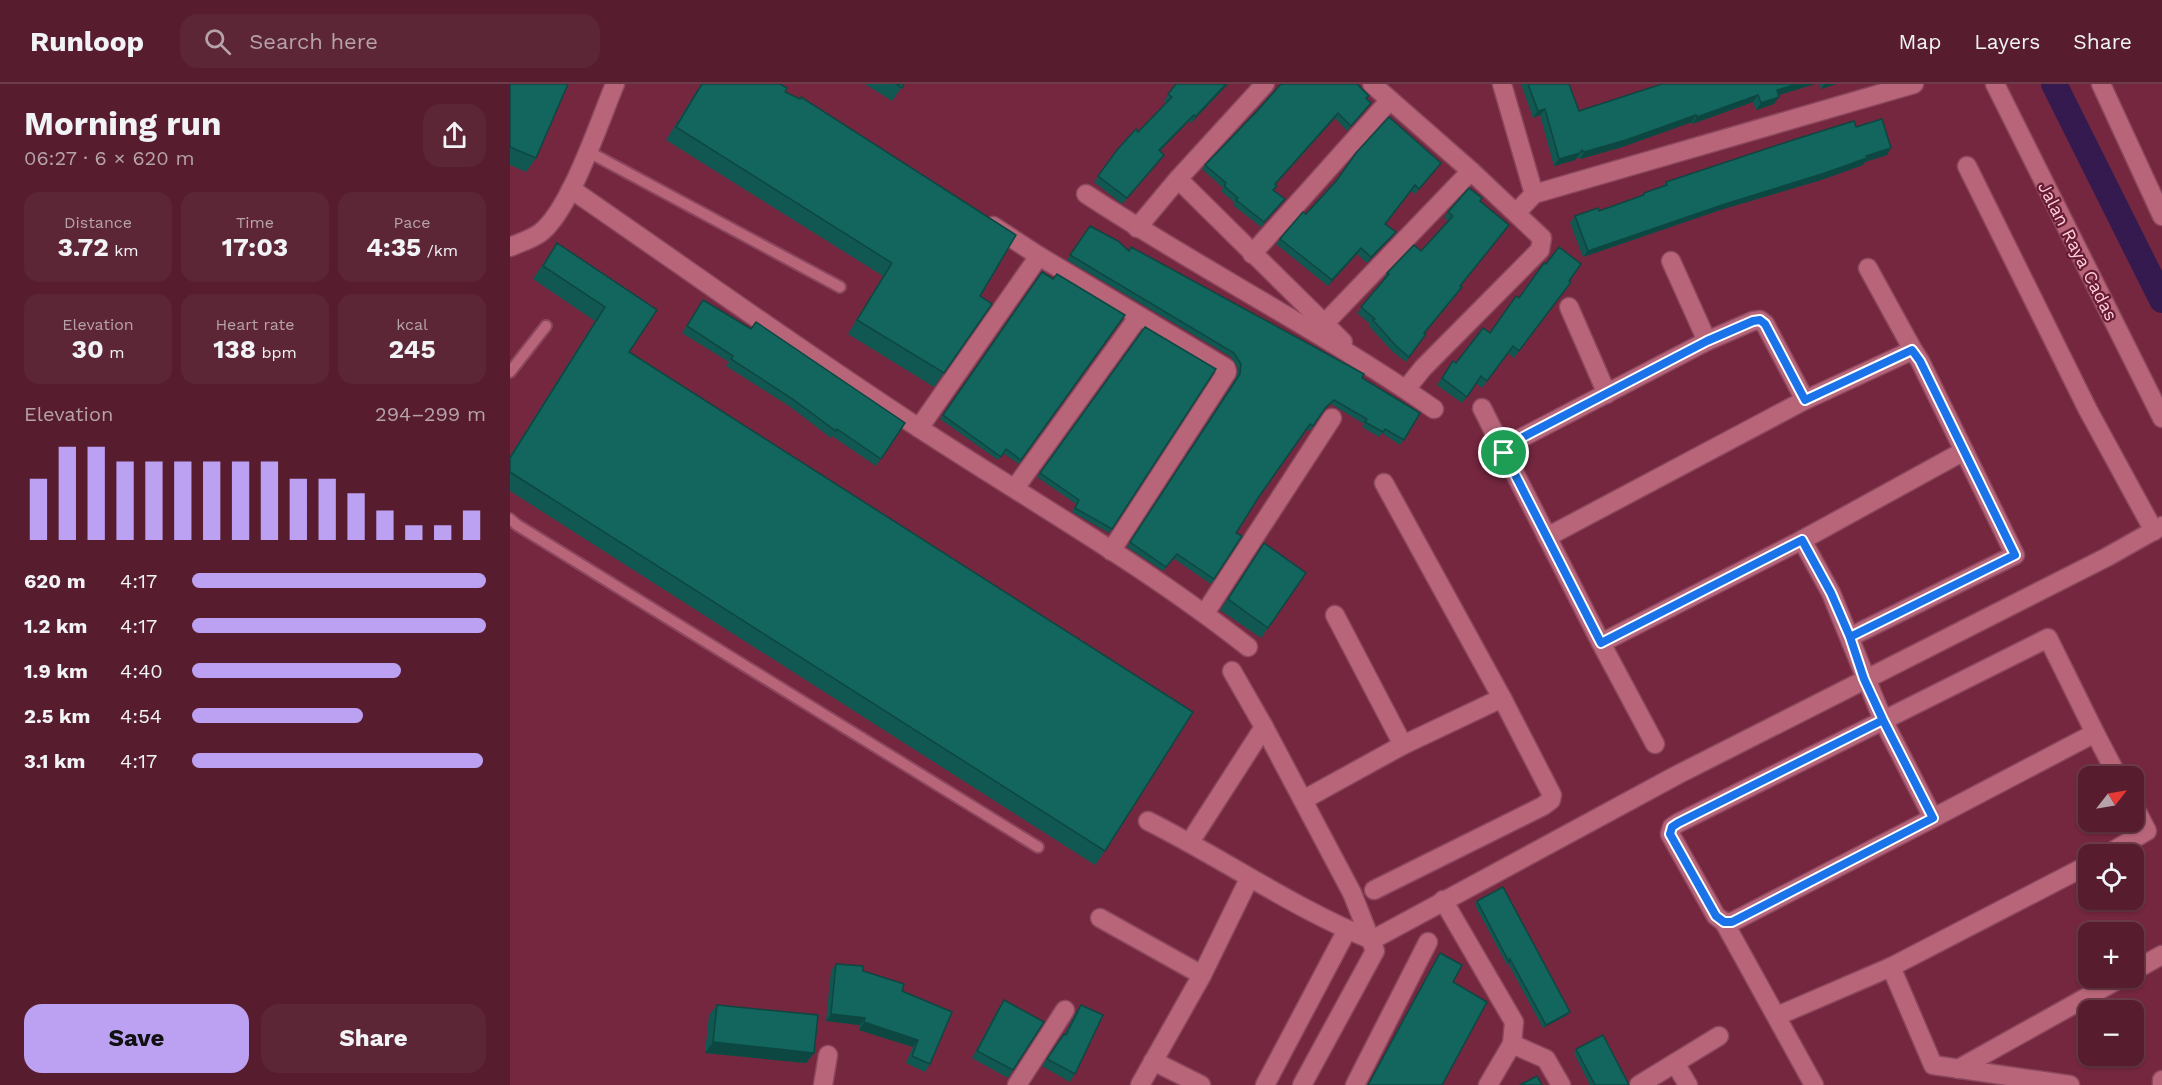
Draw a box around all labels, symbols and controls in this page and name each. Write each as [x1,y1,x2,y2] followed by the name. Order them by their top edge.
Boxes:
[180,14,600,68] search box
[30,25,144,58] text: Runloop
[201,25,234,58] icon: search
[249,29,378,54] text: Search here
[1898,29,1941,54] text: Map
[1974,29,2040,54] text: Layers
[2073,29,2132,54] text: Share
[24,104,221,143] text: Morning run
[423,104,486,167] button: share
[24,146,195,170] text: 06:27 · 6 × 620 m
[2034,178,2122,324] street label: Jalan Raya Cadas
[64,213,132,232] text: Distance
[236,213,274,232] text: Time
[393,213,431,232] text: Pace
[57,232,109,262] text: 3.72
[222,232,288,262] text: 17:03
[366,232,421,262] text: 4:35
[109,241,139,260] text: km
[421,241,458,260] text: /km
[62,315,134,334] text: Elevation
[215,315,295,334] text: Heart rate
[396,315,428,334] text: kcal
[72,334,104,364] text: 30
[213,334,256,364] text: 138
[388,334,436,364] text: 245
[104,343,124,362] text: m
[256,343,297,362] text: bpm
[24,402,113,426] text: Elevation
[375,402,486,426] text: 294–299 m
[1478,427,1529,478] pin
[1487,436,1520,469] icon: arrive
[24,569,86,593] text: 620 m
[120,569,157,593] text: 4:17
[24,614,87,638] text: 1.2 km
[120,614,157,638] text: 4:17
[24,659,88,683] text: 1.9 km
[120,659,163,683] text: 4:40
[24,704,90,728] text: 2.5 km
[120,704,162,728] text: 4:54
[24,749,85,773] text: 3.1 km
[120,749,157,773] text: 4:17
[2078,766,2144,832] north arrow
[2078,766,2144,1066] map controls
[2078,844,2144,910] button: locate
[2078,922,2144,988] button: +
[2078,1000,2144,1066] button: −
[24,1004,249,1073] button: Save
[261,1004,486,1073] button: Share

